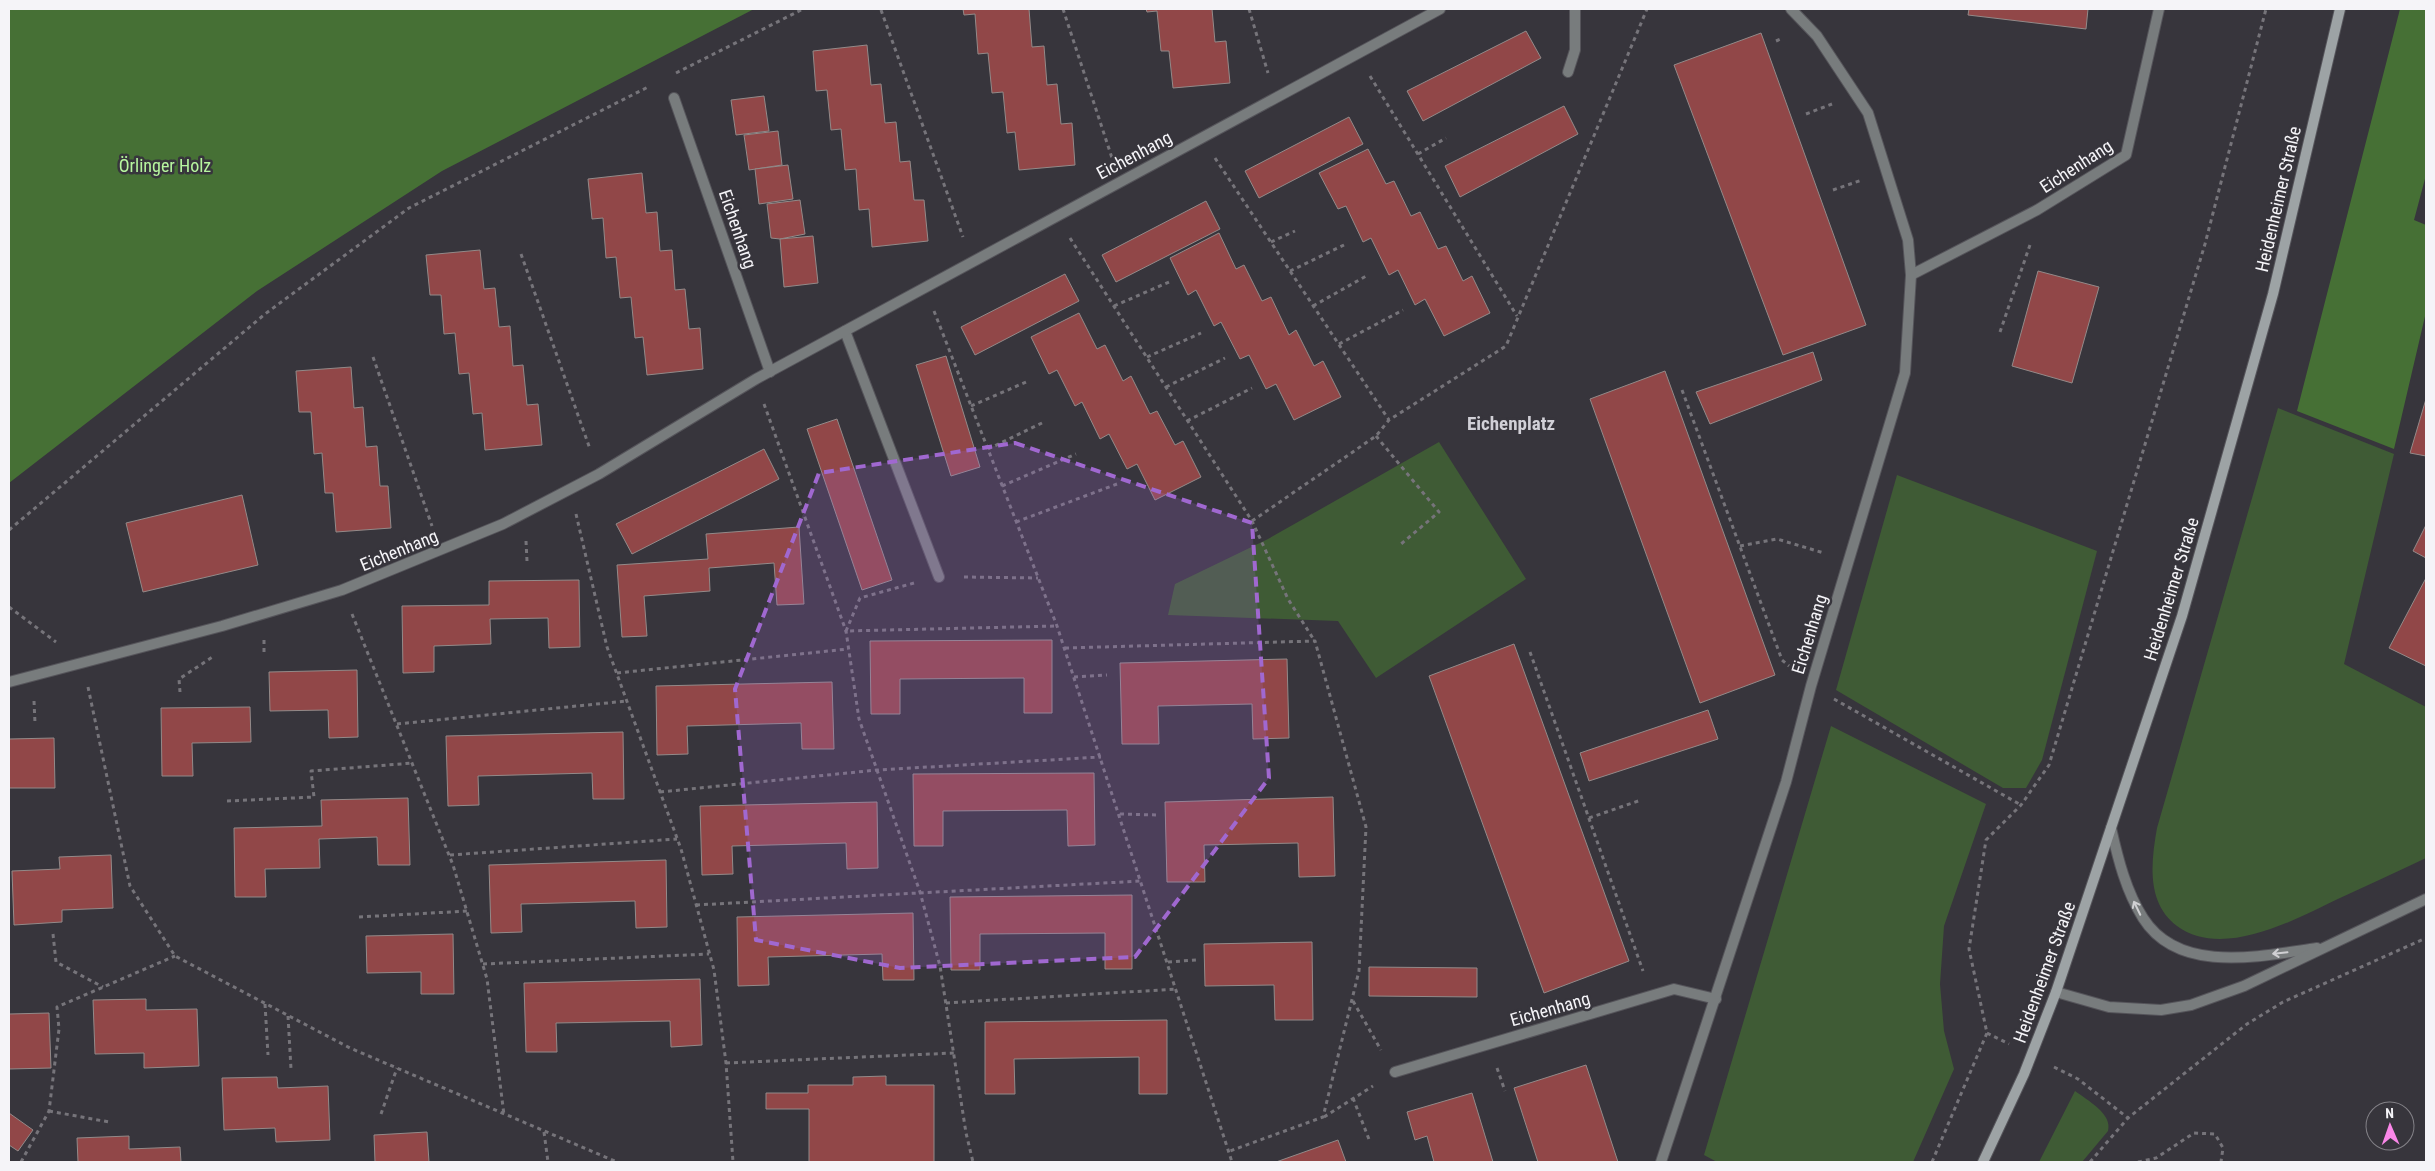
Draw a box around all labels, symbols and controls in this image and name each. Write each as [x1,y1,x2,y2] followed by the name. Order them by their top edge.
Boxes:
[2251,124,2305,274] street label: Heidenheimer Straße
[1093,126,1175,184] street label: Eichenhang
[2036,135,2116,197] street label: Eichenhang
[119,155,211,176] park label: Örlinger Holz
[715,187,761,271] street label: Eichenhang
[1467,412,1555,435] district label: Eichenplatz
[2139,515,2203,663] street label: Heidenheimer Straße
[357,525,441,575] street label: Eichenhang
[1787,592,1831,676] street label: Eichenhang
[2009,898,2079,1046] street label: Heidenheimer Straße
[2132,900,2142,915] one-way arrow
[2272,948,2288,958] one-way arrow
[1508,988,1592,1030] street label: Eichenhang
[2365,1101,2415,1151] north arrow
[2385,1105,2394,1121] text: N

